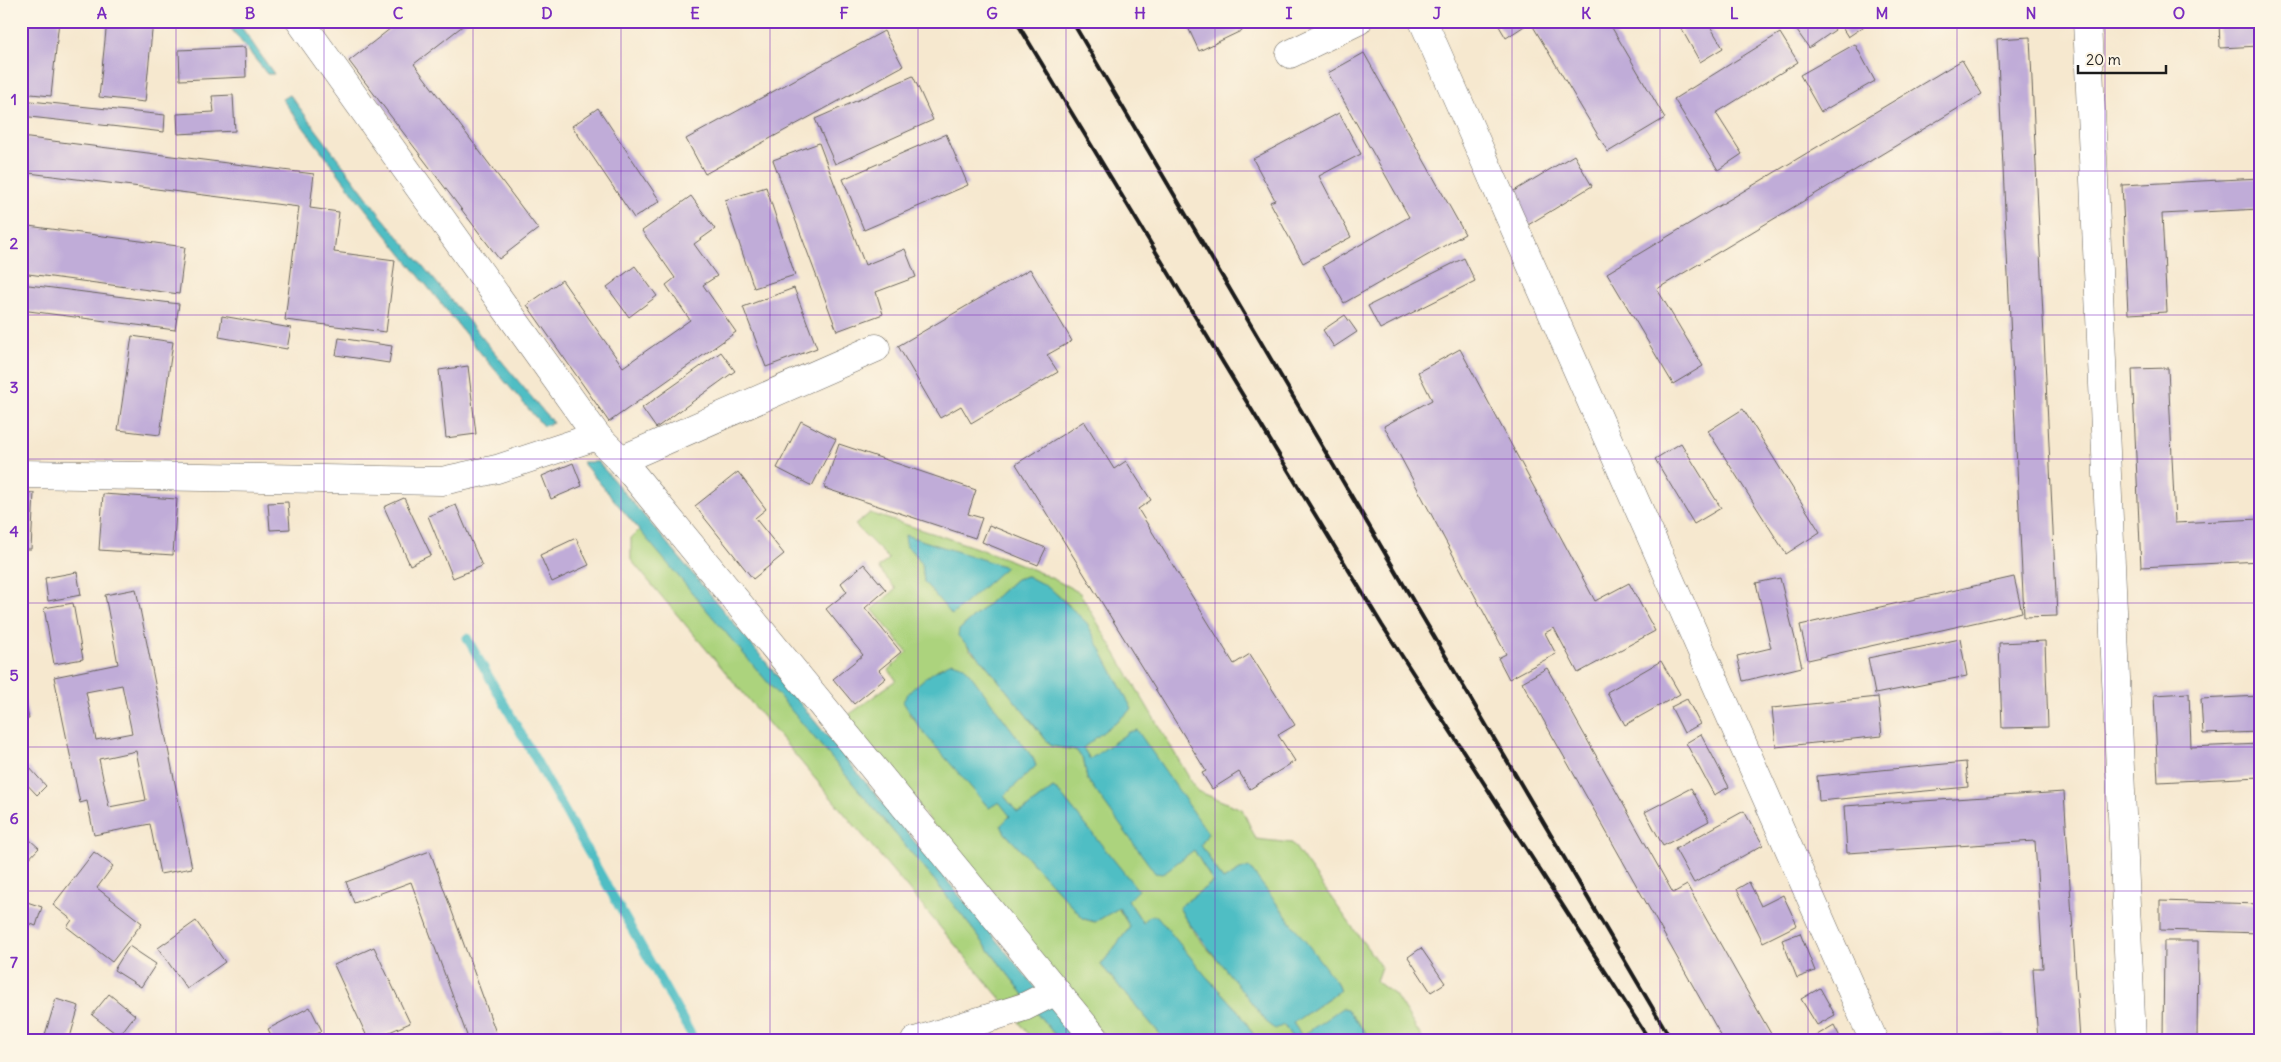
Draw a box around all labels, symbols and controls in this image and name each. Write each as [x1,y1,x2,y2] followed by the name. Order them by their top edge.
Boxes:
[97,3,107,23] text: A
[245,3,256,23] text: B
[393,3,404,23] text: C
[541,3,553,23] text: D
[690,3,700,23] text: E
[839,3,849,23] text: F
[986,3,998,23] text: G
[1134,3,1146,23] text: H
[1286,3,1293,23] text: I
[1433,3,1442,23] text: J
[1581,3,1591,23] text: K
[1730,3,1739,23] text: L
[1876,3,1889,23] text: M
[2025,3,2037,23] text: N
[2173,3,2185,23] text: O
[2078,42,2166,74] scale bar
[2086,50,2121,69] text: 20 m
[11,89,17,109] text: 1
[10,233,19,253] text: 2
[9,377,19,397] text: 3
[9,521,19,541] text: 4
[9,665,19,685] text: 5
[9,808,19,828] text: 6
[10,952,18,972] text: 7

